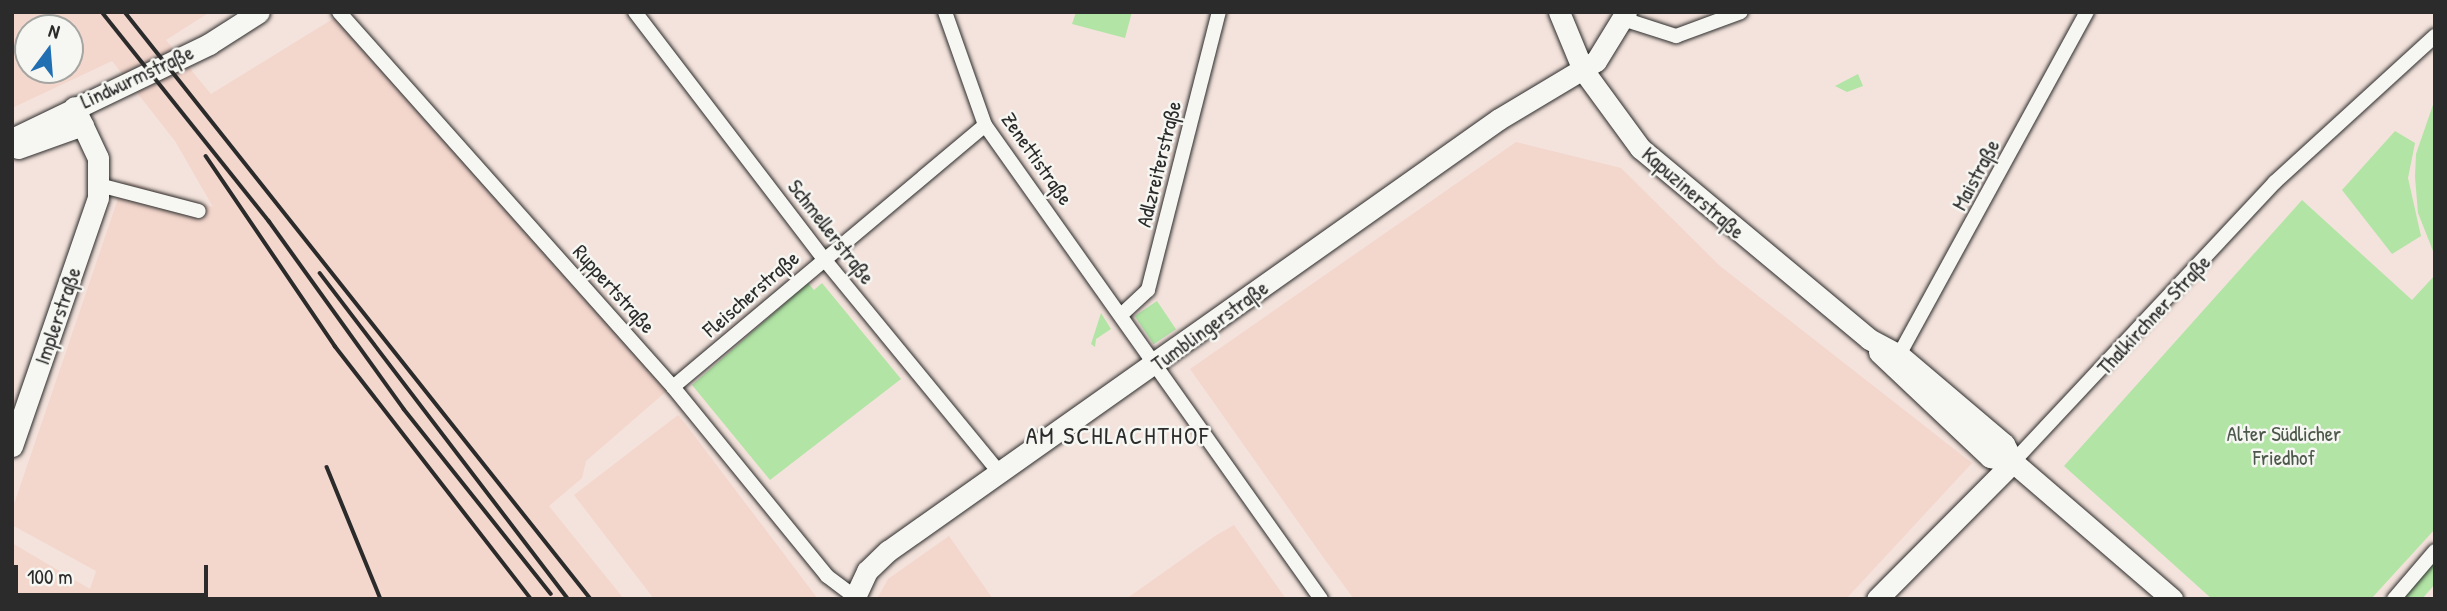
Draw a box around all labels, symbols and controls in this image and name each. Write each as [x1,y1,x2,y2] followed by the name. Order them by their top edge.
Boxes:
[14,14,84,84] north arrow
[46,17,63,45] text: N
[76,40,198,114] street label: Lindwurmstraße
[1131,98,1187,230] street label: Adlzreiterstraße
[996,108,1078,210] street label: Zenettistraße
[1947,135,2005,215] street label: Maistraße
[1637,142,1749,244] street label: Kapuzinerstraße
[782,175,880,289] street label: Schmellerstraße
[568,239,660,339] street label: Ruppertstraße
[698,245,804,343] street label: Fleischerstraße
[2092,250,2216,380] street label: Thalkirchner Straße
[30,264,86,368] street label: Implerstraße
[1147,275,1273,377] street label: Tumblingerstraße
[2227,421,2341,471] park label: Alter Südlicher Friedhof
[1027,422,1209,450] district label: AM SCHLACHTHOF
[18,552,212,596] scale bar
[27,562,73,591] text: 100 m

